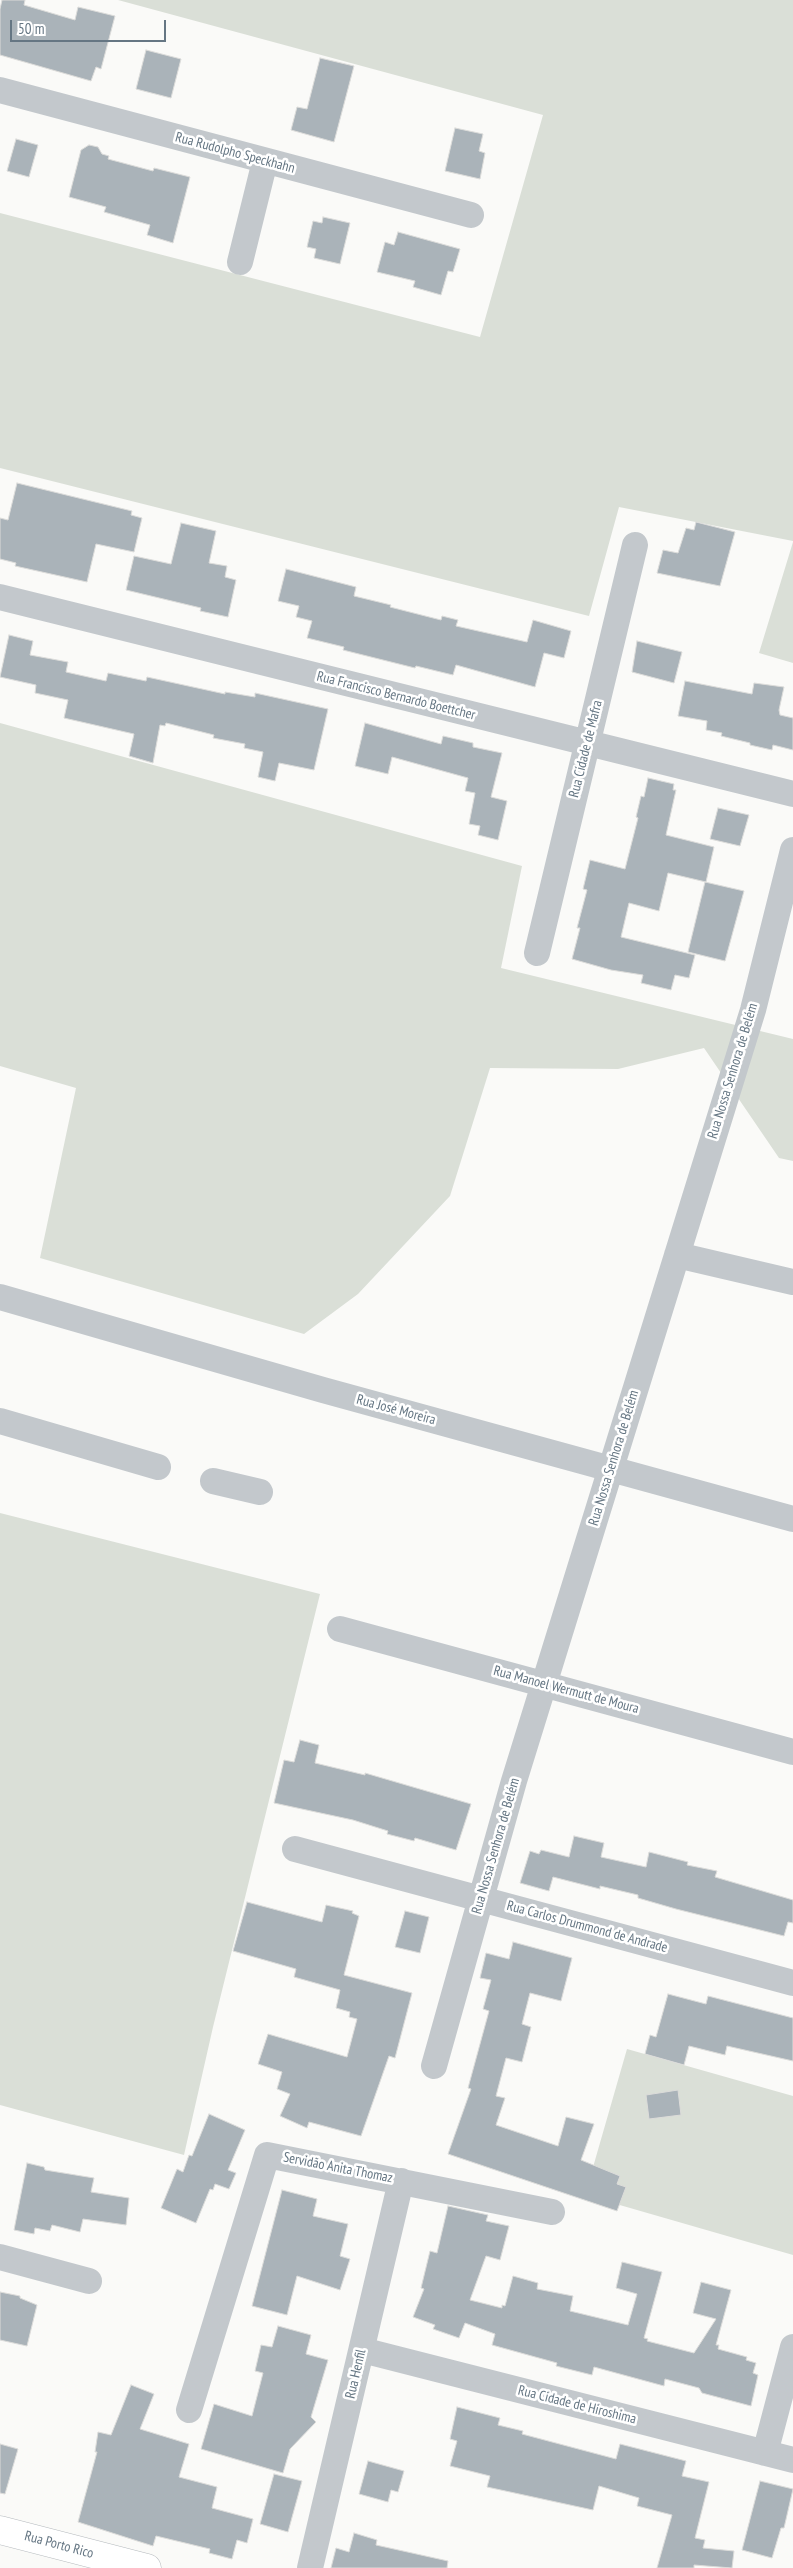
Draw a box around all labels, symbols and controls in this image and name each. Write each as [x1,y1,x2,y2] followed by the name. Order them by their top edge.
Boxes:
[12,10,169,42] scale bar
[18,19,44,38] text: 50 m
[173,129,297,177] street label: Rua Rudolpho Speckhahn
[315,668,477,724] street label: Rua Francisco Bernardo Boettcher
[566,699,606,799] street label: Rua Cidade de Mafra
[704,1001,762,1141] street label: Rua Nossa Senhora de Belém
[585,1388,643,1528] street label: Rua Nossa Senhora de Belém
[355,1391,437,1429] street label: Rua José Moreira
[491,1663,641,1717] street label: Rua Manoel Wermutt de Moura
[469,1776,523,1916] street label: Rua Nossa Senhora de Belém
[505,1897,669,1957] street label: Rua Carlos Drummond de Andrade
[282,2149,394,2187] street label: Servidão Anita Thomaz
[342,2348,370,2400] street label: Rua Henfil
[516,2382,638,2428] street label: Rua Cidade de Hiroshima
[23,2528,95,2562] street label: Rua Porto Rico

